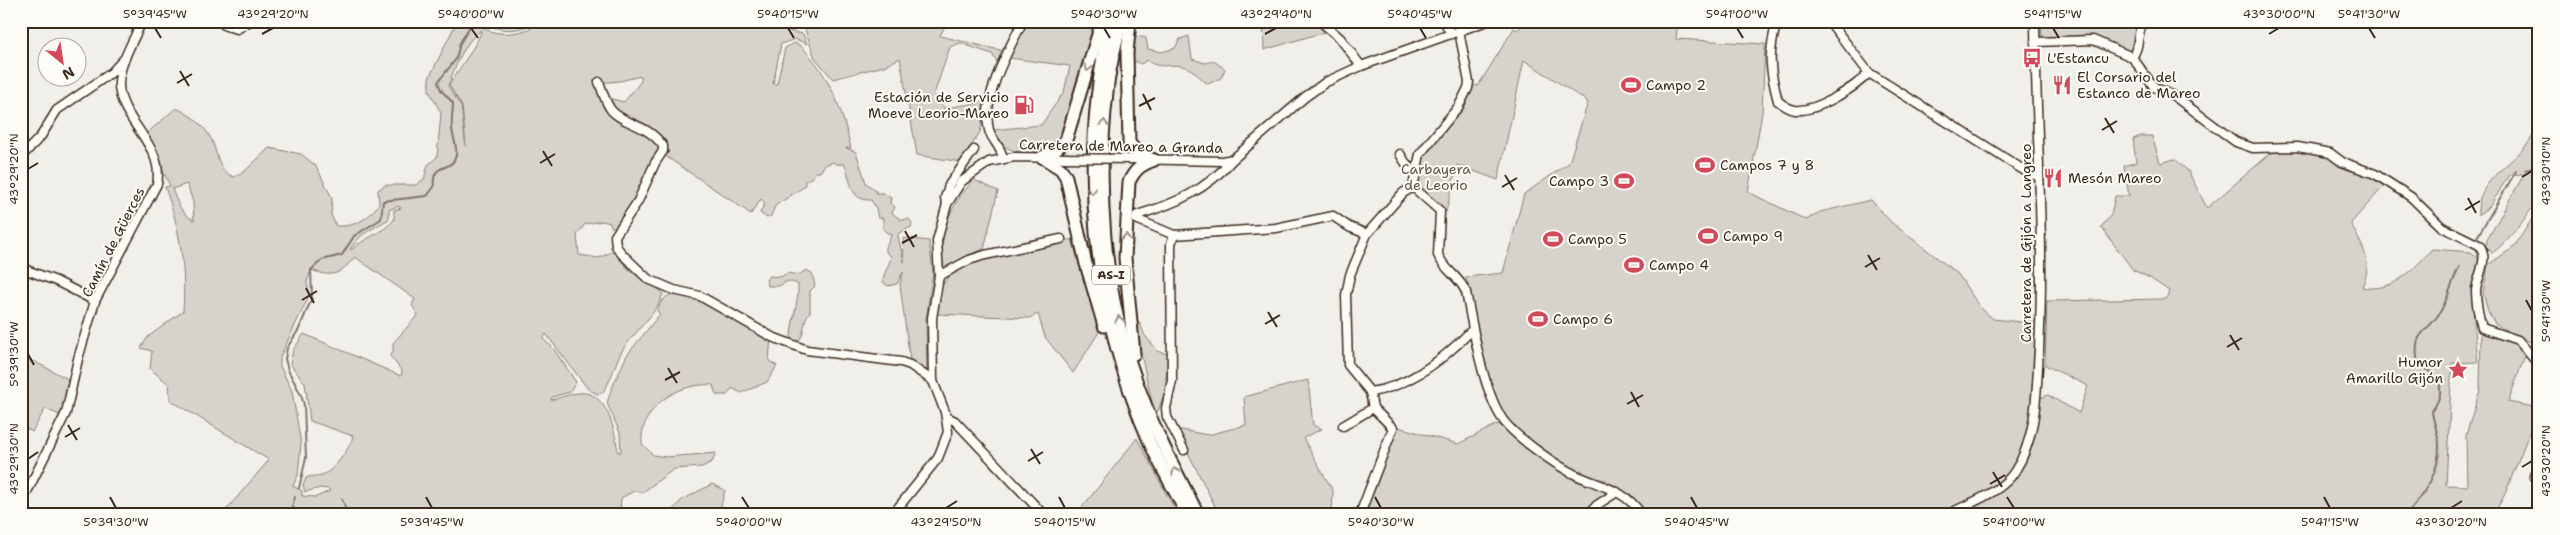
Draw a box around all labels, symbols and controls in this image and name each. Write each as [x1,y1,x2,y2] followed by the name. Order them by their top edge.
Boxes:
[123,6,187,22] text: 5°39'45"W
[237,6,309,22] text: 43°29'20"N
[438,6,504,22] text: 5°40'00"W
[757,6,819,22] text: 5°40'15"W
[1071,6,1137,22] text: 5°40'30"W
[1240,6,1312,22] text: 43°29'40"N
[1388,6,1452,22] text: 5°40'45"W
[1706,6,1768,22] text: 5°41'00"W
[2024,6,2082,22] text: 5°41'15"W
[2243,6,2315,22] text: 43°30'00"N
[2338,6,2400,22] text: 5°41'30"W
[38,38,88,88] north arrow
[2021,47,2043,69] bus stop icon: L'Estancu
[2047,49,2109,67] place label: L'Estancu
[59,63,78,84] text: N
[1084,63,1094,72] one-way arrow
[2077,68,2201,102] place label: El Corsario del Estanco de Mareo
[1620,74,1642,96] sports icon: Campo 2
[2051,74,2073,96] restaurant icon: El Corsario del Estanco de Mareo
[1646,76,1706,94] place label: Campo 2
[868,88,1009,122] place label: Estación de Servicio Moeve Leorio-Mareo
[1013,94,1035,116] fuel station icon: Estación de Servicio Moeve Leorio-Mareo
[1099,118,1110,126] one-way arrow
[6,133,22,205] text: 43°29'20"N
[1019,135,1223,157] street label: Carretera de Mareo a Granda
[2538,136,2554,206] text: 43°30'10"N
[2017,143,2035,343] street label: Carretera de Gijón a Langreo
[1694,154,1716,176] sports icon: Campos 7 y 8
[1720,156,1814,174] place label: Campos 7 y 8
[1401,160,1471,194] park label: Carbayera de Leorio
[2042,167,2064,189] restaurant icon: Mesón Mareo
[2068,169,2162,187] place label: Mesón Mareo
[1613,170,1635,192] sports icon: Campo 3
[1549,172,1609,190] place label: Campo 3
[77,184,149,300] street label: Camín de Güerces
[1087,187,1098,195] one-way arrow
[1697,225,1719,247] sports icon: Campo 9
[1723,227,1783,245] place label: Campo 9
[1542,228,1564,250] sports icon: Campo 5
[1568,230,1627,248] place label: Campo 5
[1121,233,1132,241] one-way arrow
[1623,254,1645,276] sports icon: Campo 4
[1649,256,1709,274] place label: Campo 4
[1092,266,1130,284] road number: AS-I
[2538,280,2554,342] text: 5°41'30"W
[1527,308,1549,330] sports icon: Campo 6
[1553,310,1613,328] place label: Campo 6
[1114,314,1125,323] one-way arrow
[6,321,22,387] text: 5°39'30"W
[2346,353,2443,387] place label: Humor Amarillo Gijón
[2447,359,2469,381] place icon: Humor Amarillo Gijón
[6,423,22,495] text: 43°29'30"N
[2538,425,2554,497] text: 43°30'20"N
[1171,467,1181,476] one-way arrow
[83,514,149,530] text: 5°39'30"W
[400,514,464,530] text: 5°39'45"W
[716,514,782,530] text: 5°40'00"W
[910,514,982,530] text: 43°29'50"N
[1034,514,1096,530] text: 5°40'15"W
[1348,514,1414,530] text: 5°40'30"W
[1665,514,1729,530] text: 5°40'45"W
[1983,514,2045,530] text: 5°41'00"W
[2301,514,2359,530] text: 5°41'15"W
[2415,514,2487,530] text: 43°30'20"N

